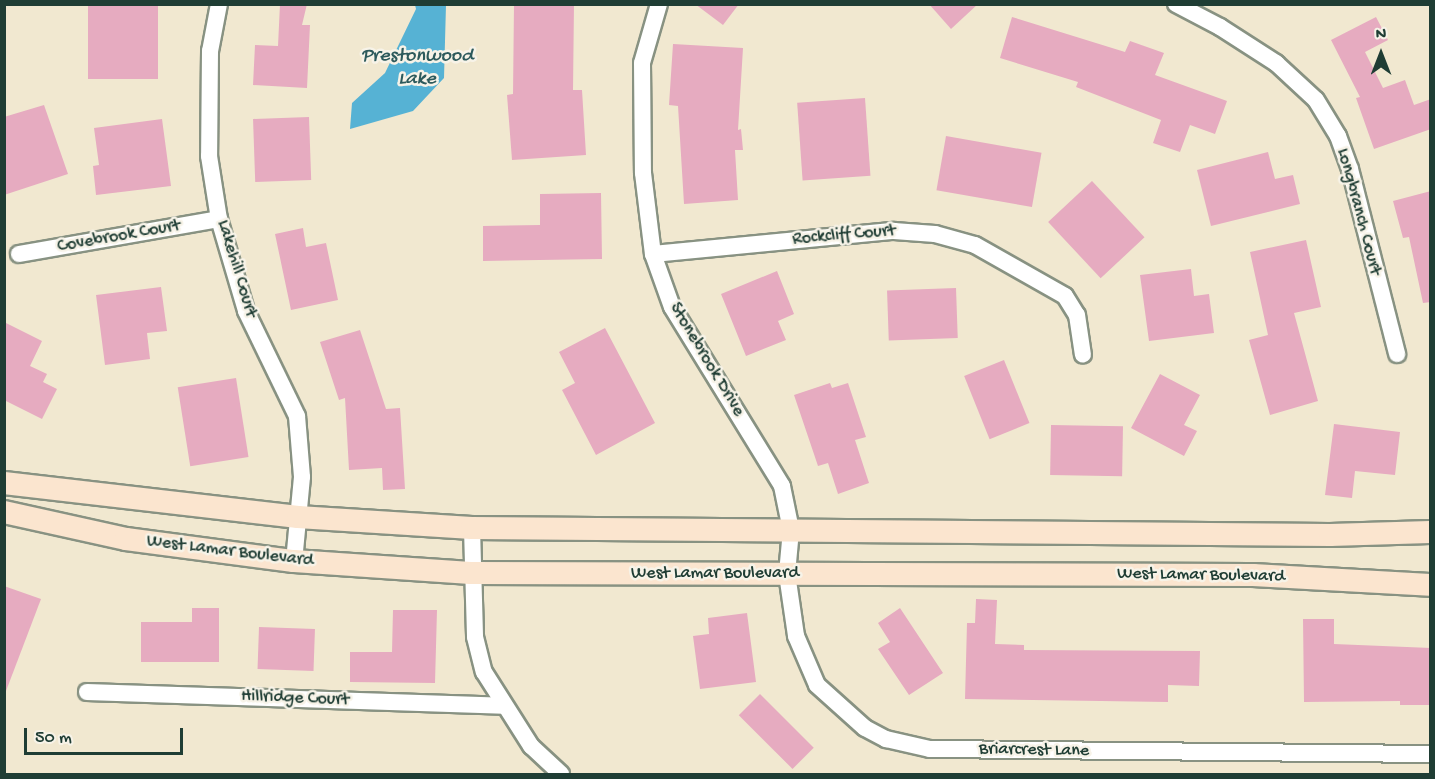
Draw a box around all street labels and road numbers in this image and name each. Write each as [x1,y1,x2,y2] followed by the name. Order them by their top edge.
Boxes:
[1331,146,1385,278] street label: Longbranch Court
[56,216,182,258] street label: Covebrook Court
[211,218,261,320] street label: Lakehill Court
[792,221,896,251] street label: Rockcliff Court
[664,299,748,421] street label: Stonebrook Drive
[145,531,315,573] street label: West Lamar Boulevard
[631,563,799,585] street label: West Lamar Boulevard
[1117,564,1285,588] street label: West Lamar Boulevard
[241,686,349,712] street label: Hillridge Court
[979,739,1089,763] street label: Briarcrest Lane

